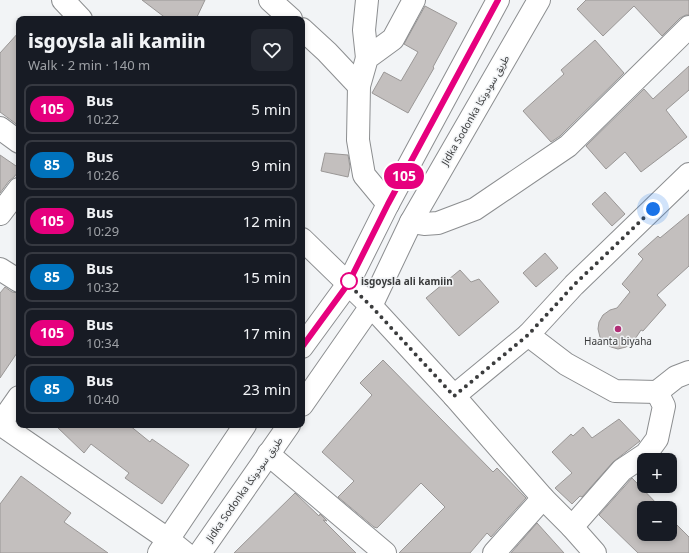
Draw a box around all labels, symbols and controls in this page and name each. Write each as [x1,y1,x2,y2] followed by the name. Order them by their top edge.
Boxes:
[28,28,206,54] text: isgoysla ali kamiin
[251,29,293,71] button: heart
[437,52,512,169] street label: Jidka Sodonka طريق سودونكا
[28,56,150,74] text: Walk · 2 min · 140 m
[86,90,113,110] text: Bus
[40,99,64,118] text: 105
[251,99,291,119] text: 5 min
[86,110,119,128] text: 10:22
[86,146,113,166] text: Bus
[44,155,60,174] text: 85
[251,155,291,175] text: 9 min
[381,163,427,189] line badge: 105
[86,166,119,184] text: 10:26
[392,166,416,185] text: 105
[643,199,663,219] your location
[86,202,113,222] text: Bus
[40,211,64,230] text: 105
[243,211,291,231] text: 12 min
[86,222,119,240] text: 10:29
[86,258,113,278] text: Bus
[44,267,60,286] text: 85
[243,267,291,287] text: 15 min
[340,272,358,290] marker: isgoysla ali kamiin
[361,274,453,288] place label: isgoysla ali kamiin
[86,278,119,296] text: 10:32
[86,314,113,334] text: Bus
[40,323,64,342] text: 105
[243,323,291,343] text: 17 min
[613,324,623,334] marker: Haanta biyaha
[86,334,119,352] text: 10:34
[584,334,652,348] place label: Haanta biyaha
[86,370,113,390] text: Bus
[44,379,60,398] text: 85
[243,379,291,399] text: 23 min
[86,390,119,408] text: 10:40
[202,434,286,545] street label: Jidka Sodonka طريق سودونكا
[637,453,677,541] map controls
[637,453,677,493] button: +
[637,501,677,541] button: −

